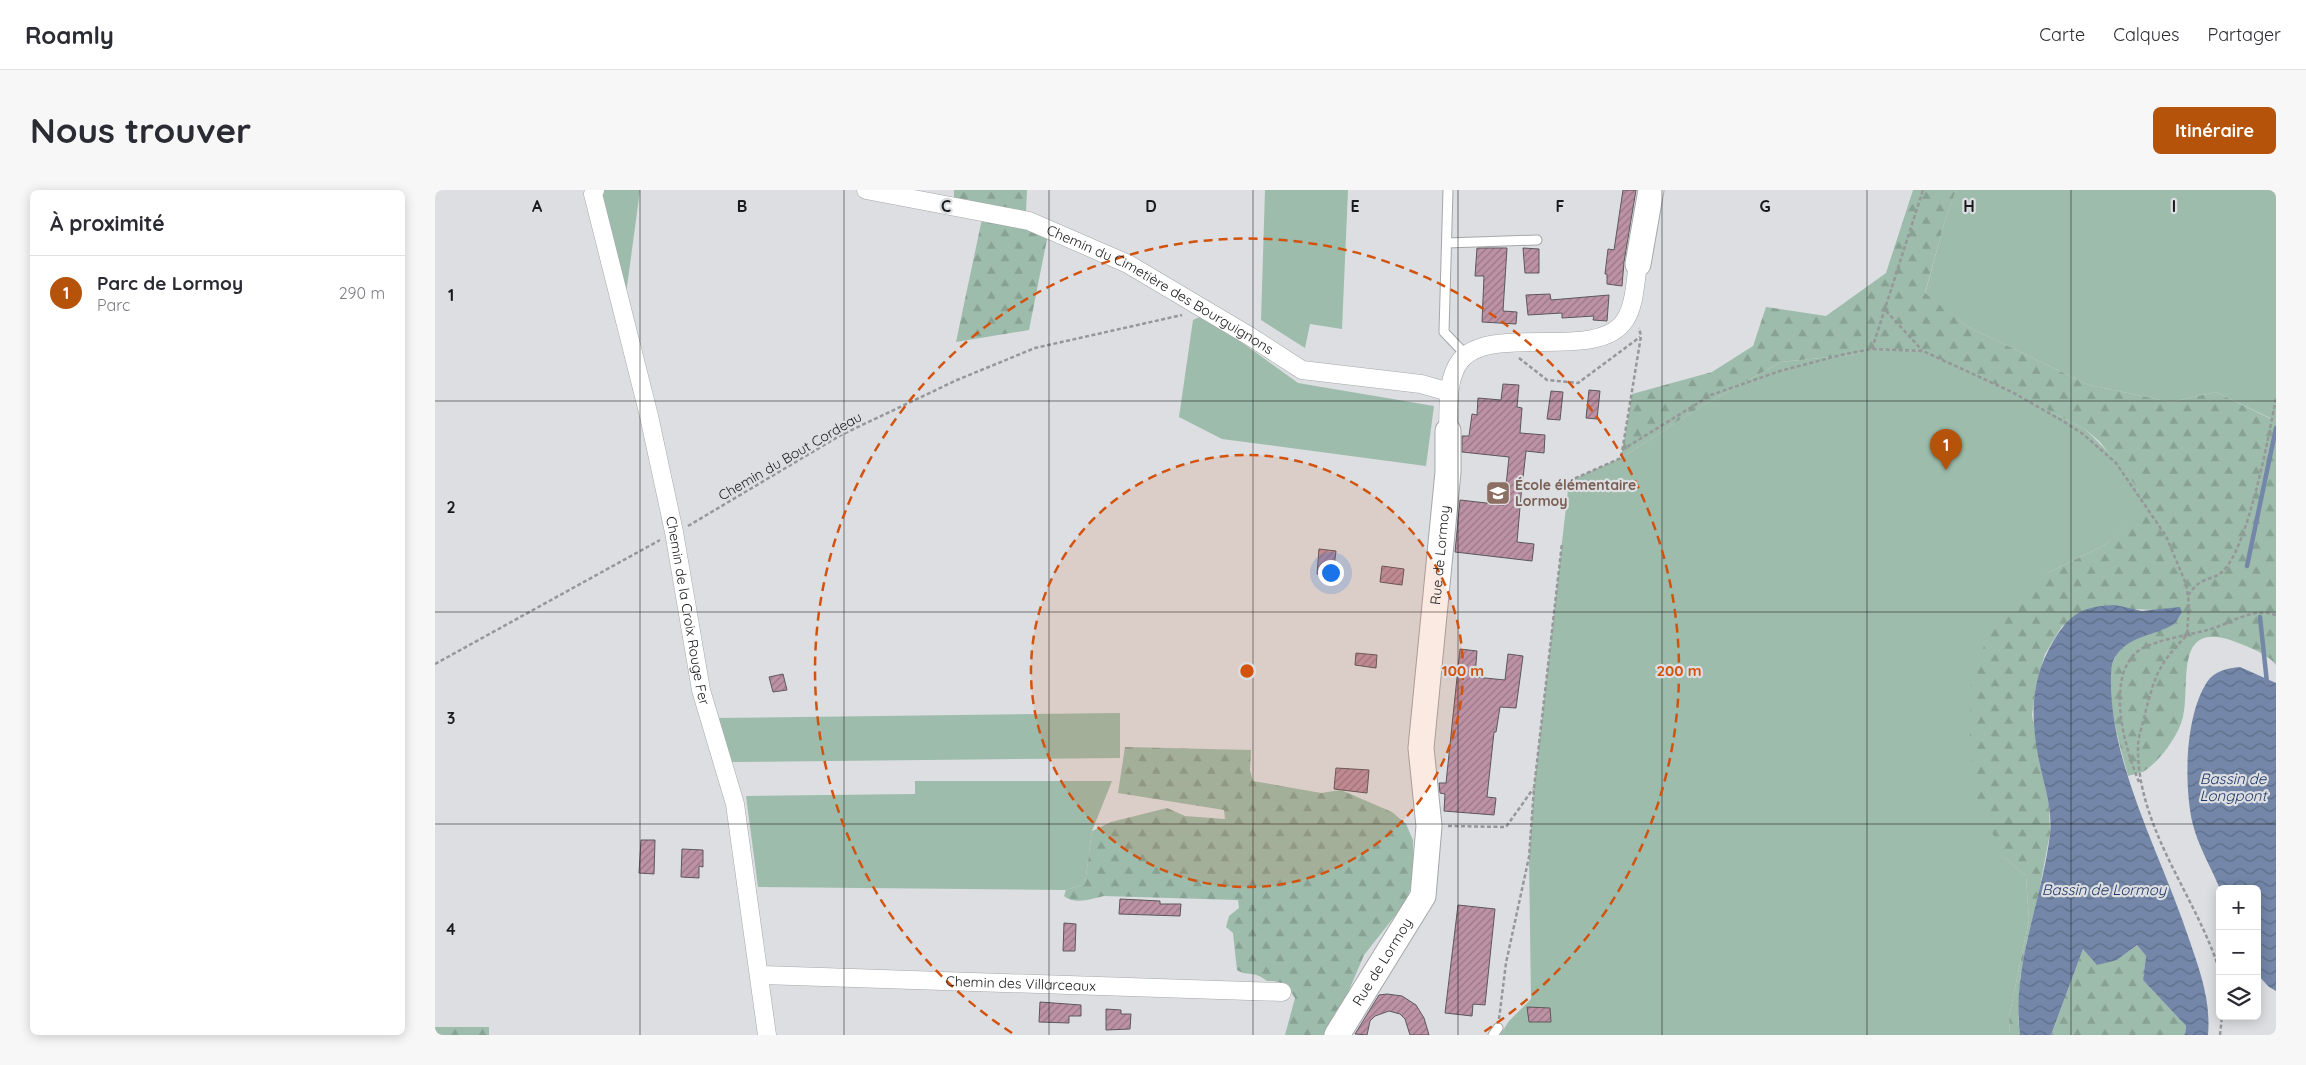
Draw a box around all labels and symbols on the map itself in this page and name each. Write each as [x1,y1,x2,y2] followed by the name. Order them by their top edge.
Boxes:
[532,196,543,216] text: A
[737,196,747,216] text: B
[941,196,951,216] text: C
[1145,196,1157,216] text: D
[1350,196,1360,216] text: E
[1556,196,1565,216] text: F
[1759,196,1771,216] text: G
[1963,196,1975,216] text: H
[2172,196,2176,216] text: I
[1044,221,1277,358] street label: Chemin du Cimetière des Bourguignons
[448,285,454,305] text: 1
[715,408,865,504] street label: Chemin du Bout Cordeau
[1930,429,1962,470] pin: 1
[1515,476,1636,510] place label: École élémentaire Lormoy
[1485,480,1511,506] school or university icon: École élémentaire Lormoy
[446,497,456,517] text: 2
[1426,505,1454,606] street label: Rue de Lormoy
[662,515,714,708] street label: Chemin de la Croix Rouge Fer
[1318,560,1344,586] your location
[1442,661,1484,680] text: 100 m
[1657,661,1702,680] text: 200 m
[1238,662,1256,680] centre of rings
[447,708,455,728] text: 3
[2200,769,2268,805] water label: Bassin de Longpont
[2042,880,2168,899] water label: Bassin de Lormoy
[1348,915,1416,1009] street label: Rue de Lormoy
[446,919,456,939] text: 4
[945,972,1096,995] street label: Chemin des Villarceaux

